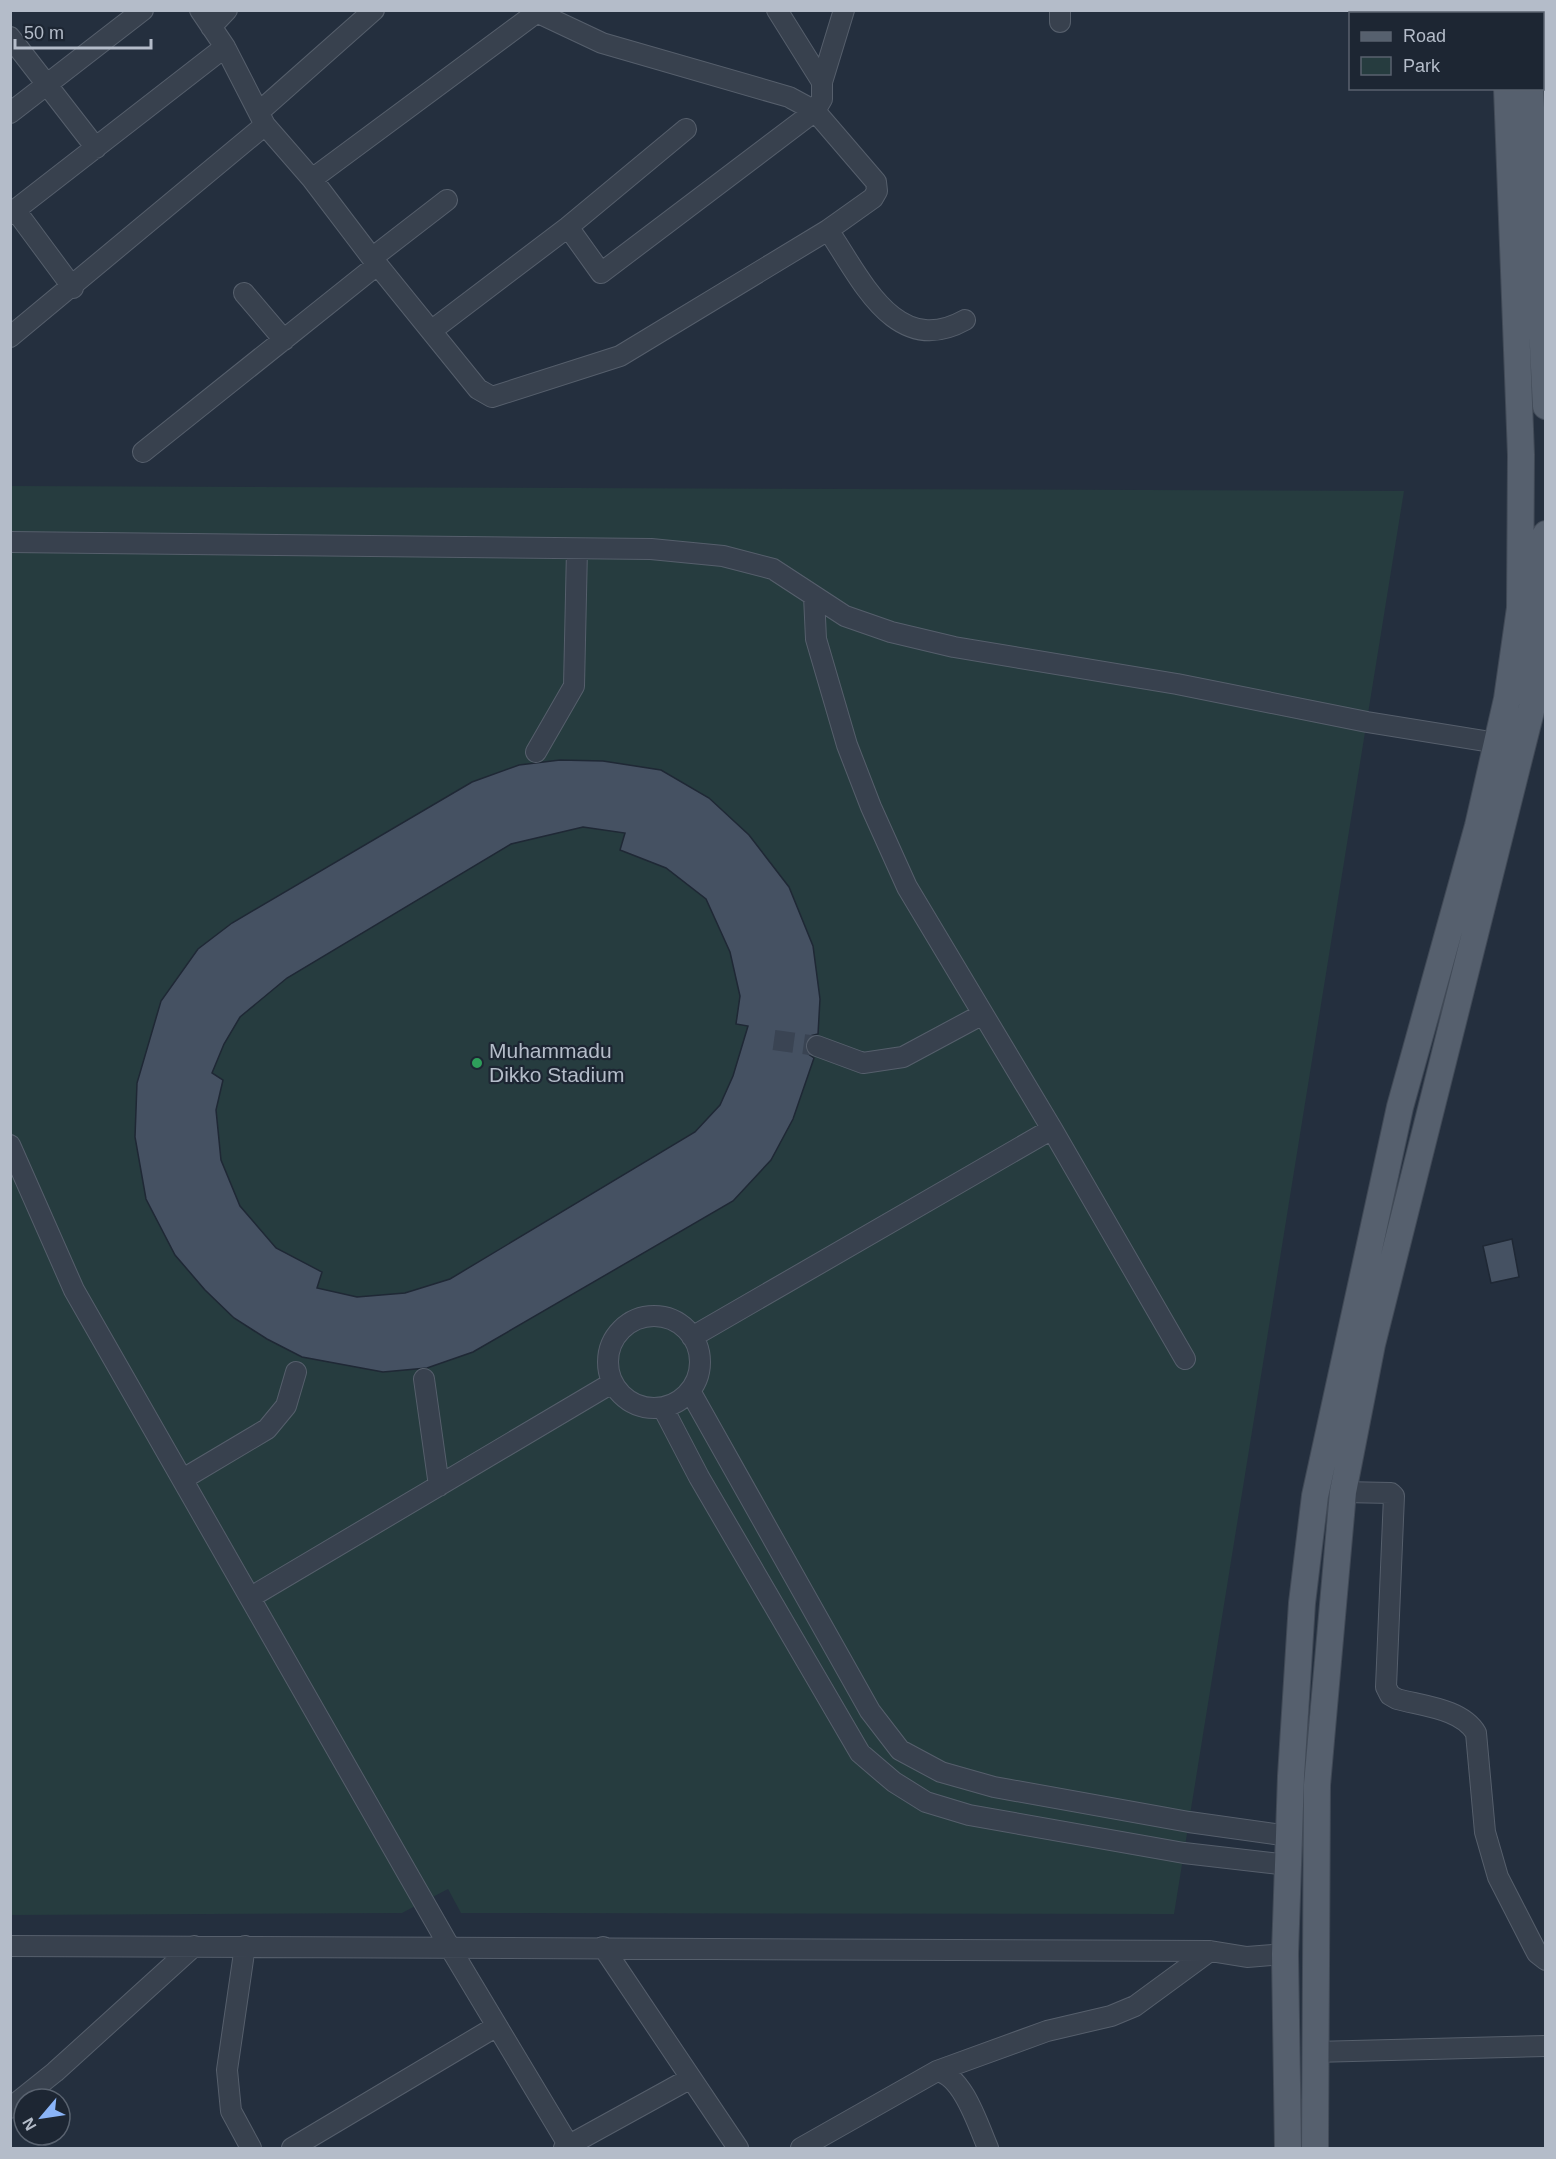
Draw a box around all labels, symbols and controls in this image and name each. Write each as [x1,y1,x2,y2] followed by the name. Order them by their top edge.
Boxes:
[15,12,152,50] scale bar
[1349,12,1544,90] legend
[24,23,64,43] text: 50 m
[1403,26,1446,46] text: Road
[1403,56,1441,76] text: Park
[489,1039,624,1086] place label: Muhammadu Dikko Stadium
[470,1056,484,1070] marker: Muhammadu Dikko Stadium
[12,2087,72,2147] north arrow
[19,2115,40,2133] text: N

